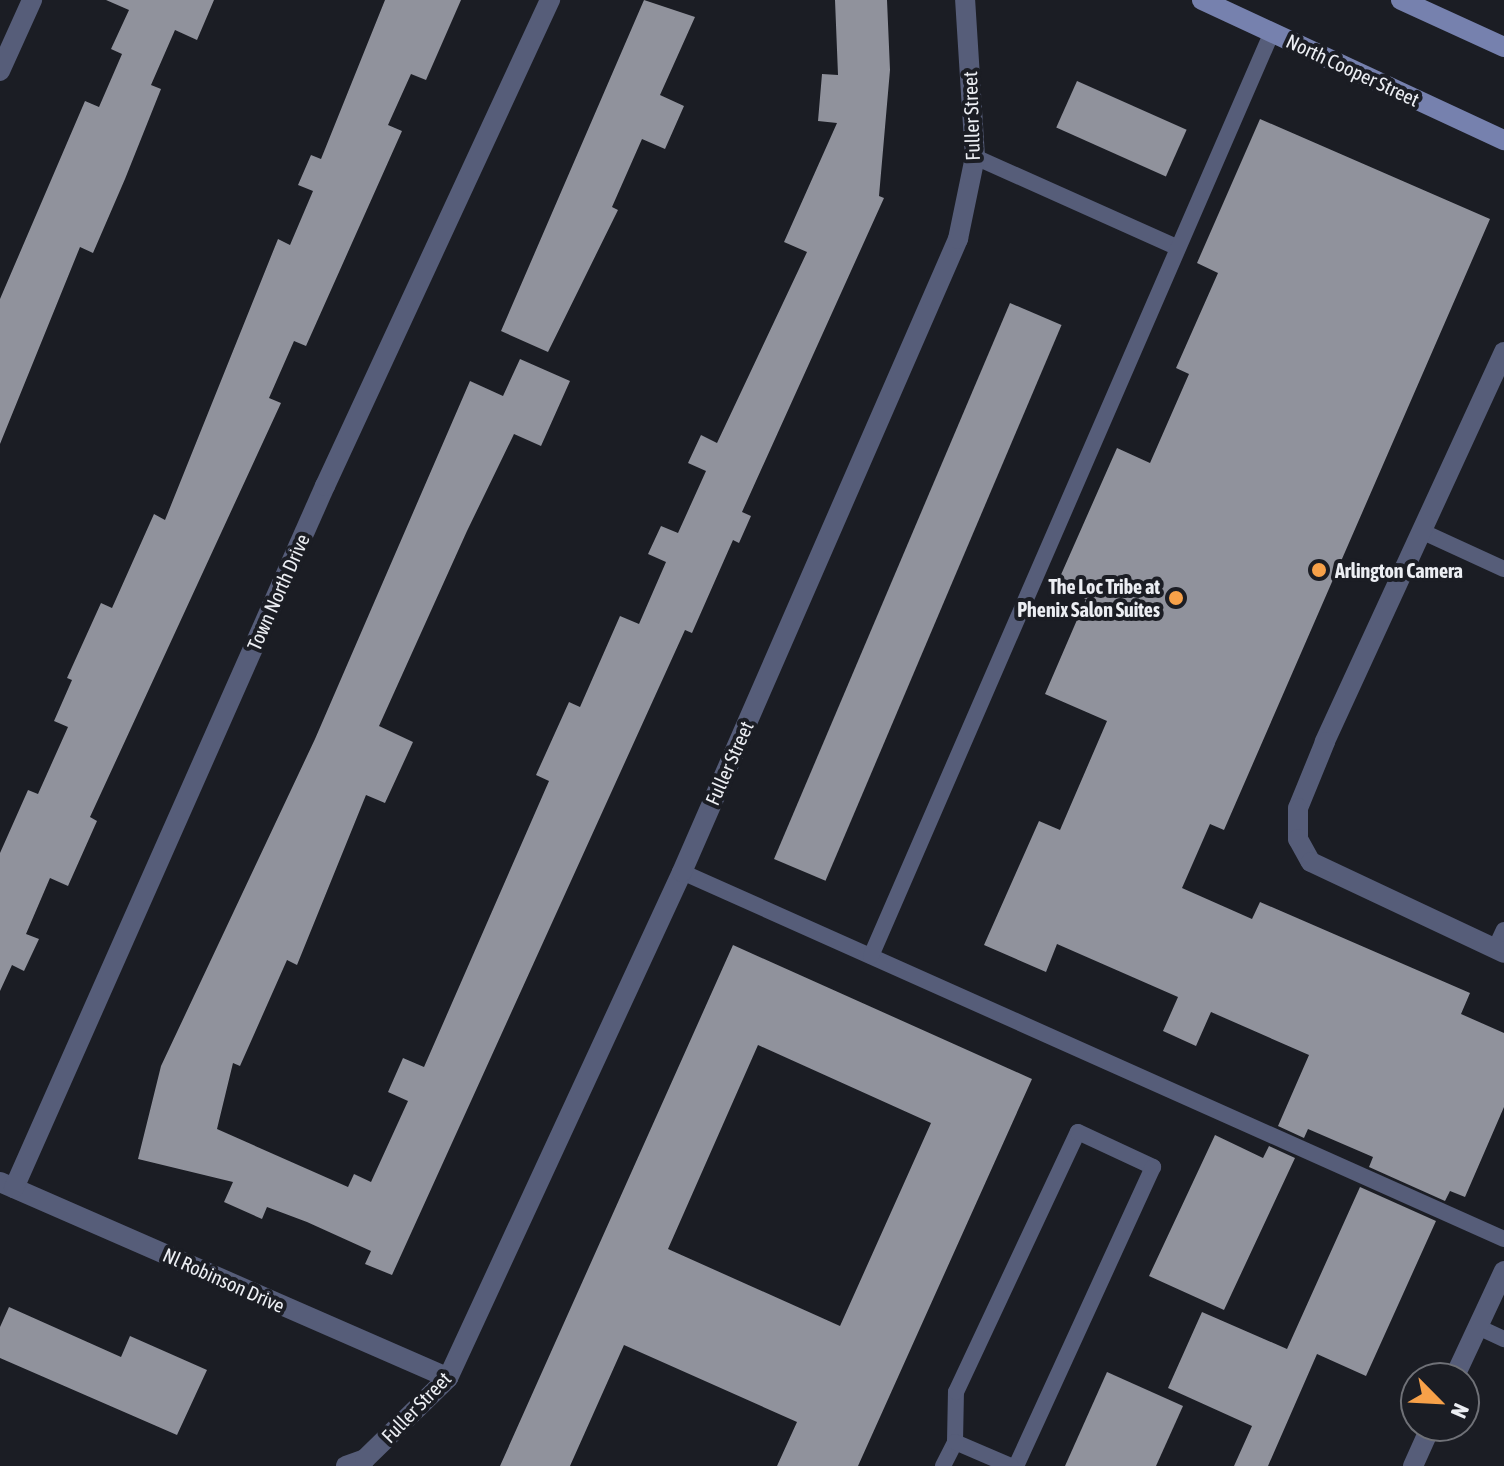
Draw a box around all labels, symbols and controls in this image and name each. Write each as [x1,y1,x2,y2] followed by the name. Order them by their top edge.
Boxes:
[1283,29,1423,111] street label: North Cooper Street
[957,71,985,161] street label: Fuller Street
[242,530,314,654] street label: Town North Drive
[1335,558,1463,582] place label: Arlington Camera
[1310,561,1328,579] marker: Arlington Camera
[1017,574,1160,621] place label: The Loc Tribe at Phenix Salon Suites
[1167,589,1185,607] marker: The Loc Tribe at Phenix Salon Suites
[700,717,758,809] street label: Fuller Street
[159,1242,289,1318] street label: Nl Robinson Drive
[1400,1362,1480,1442] north arrow
[376,1366,456,1448] street label: Fuller Street
[1446,1400,1475,1422] text: N

